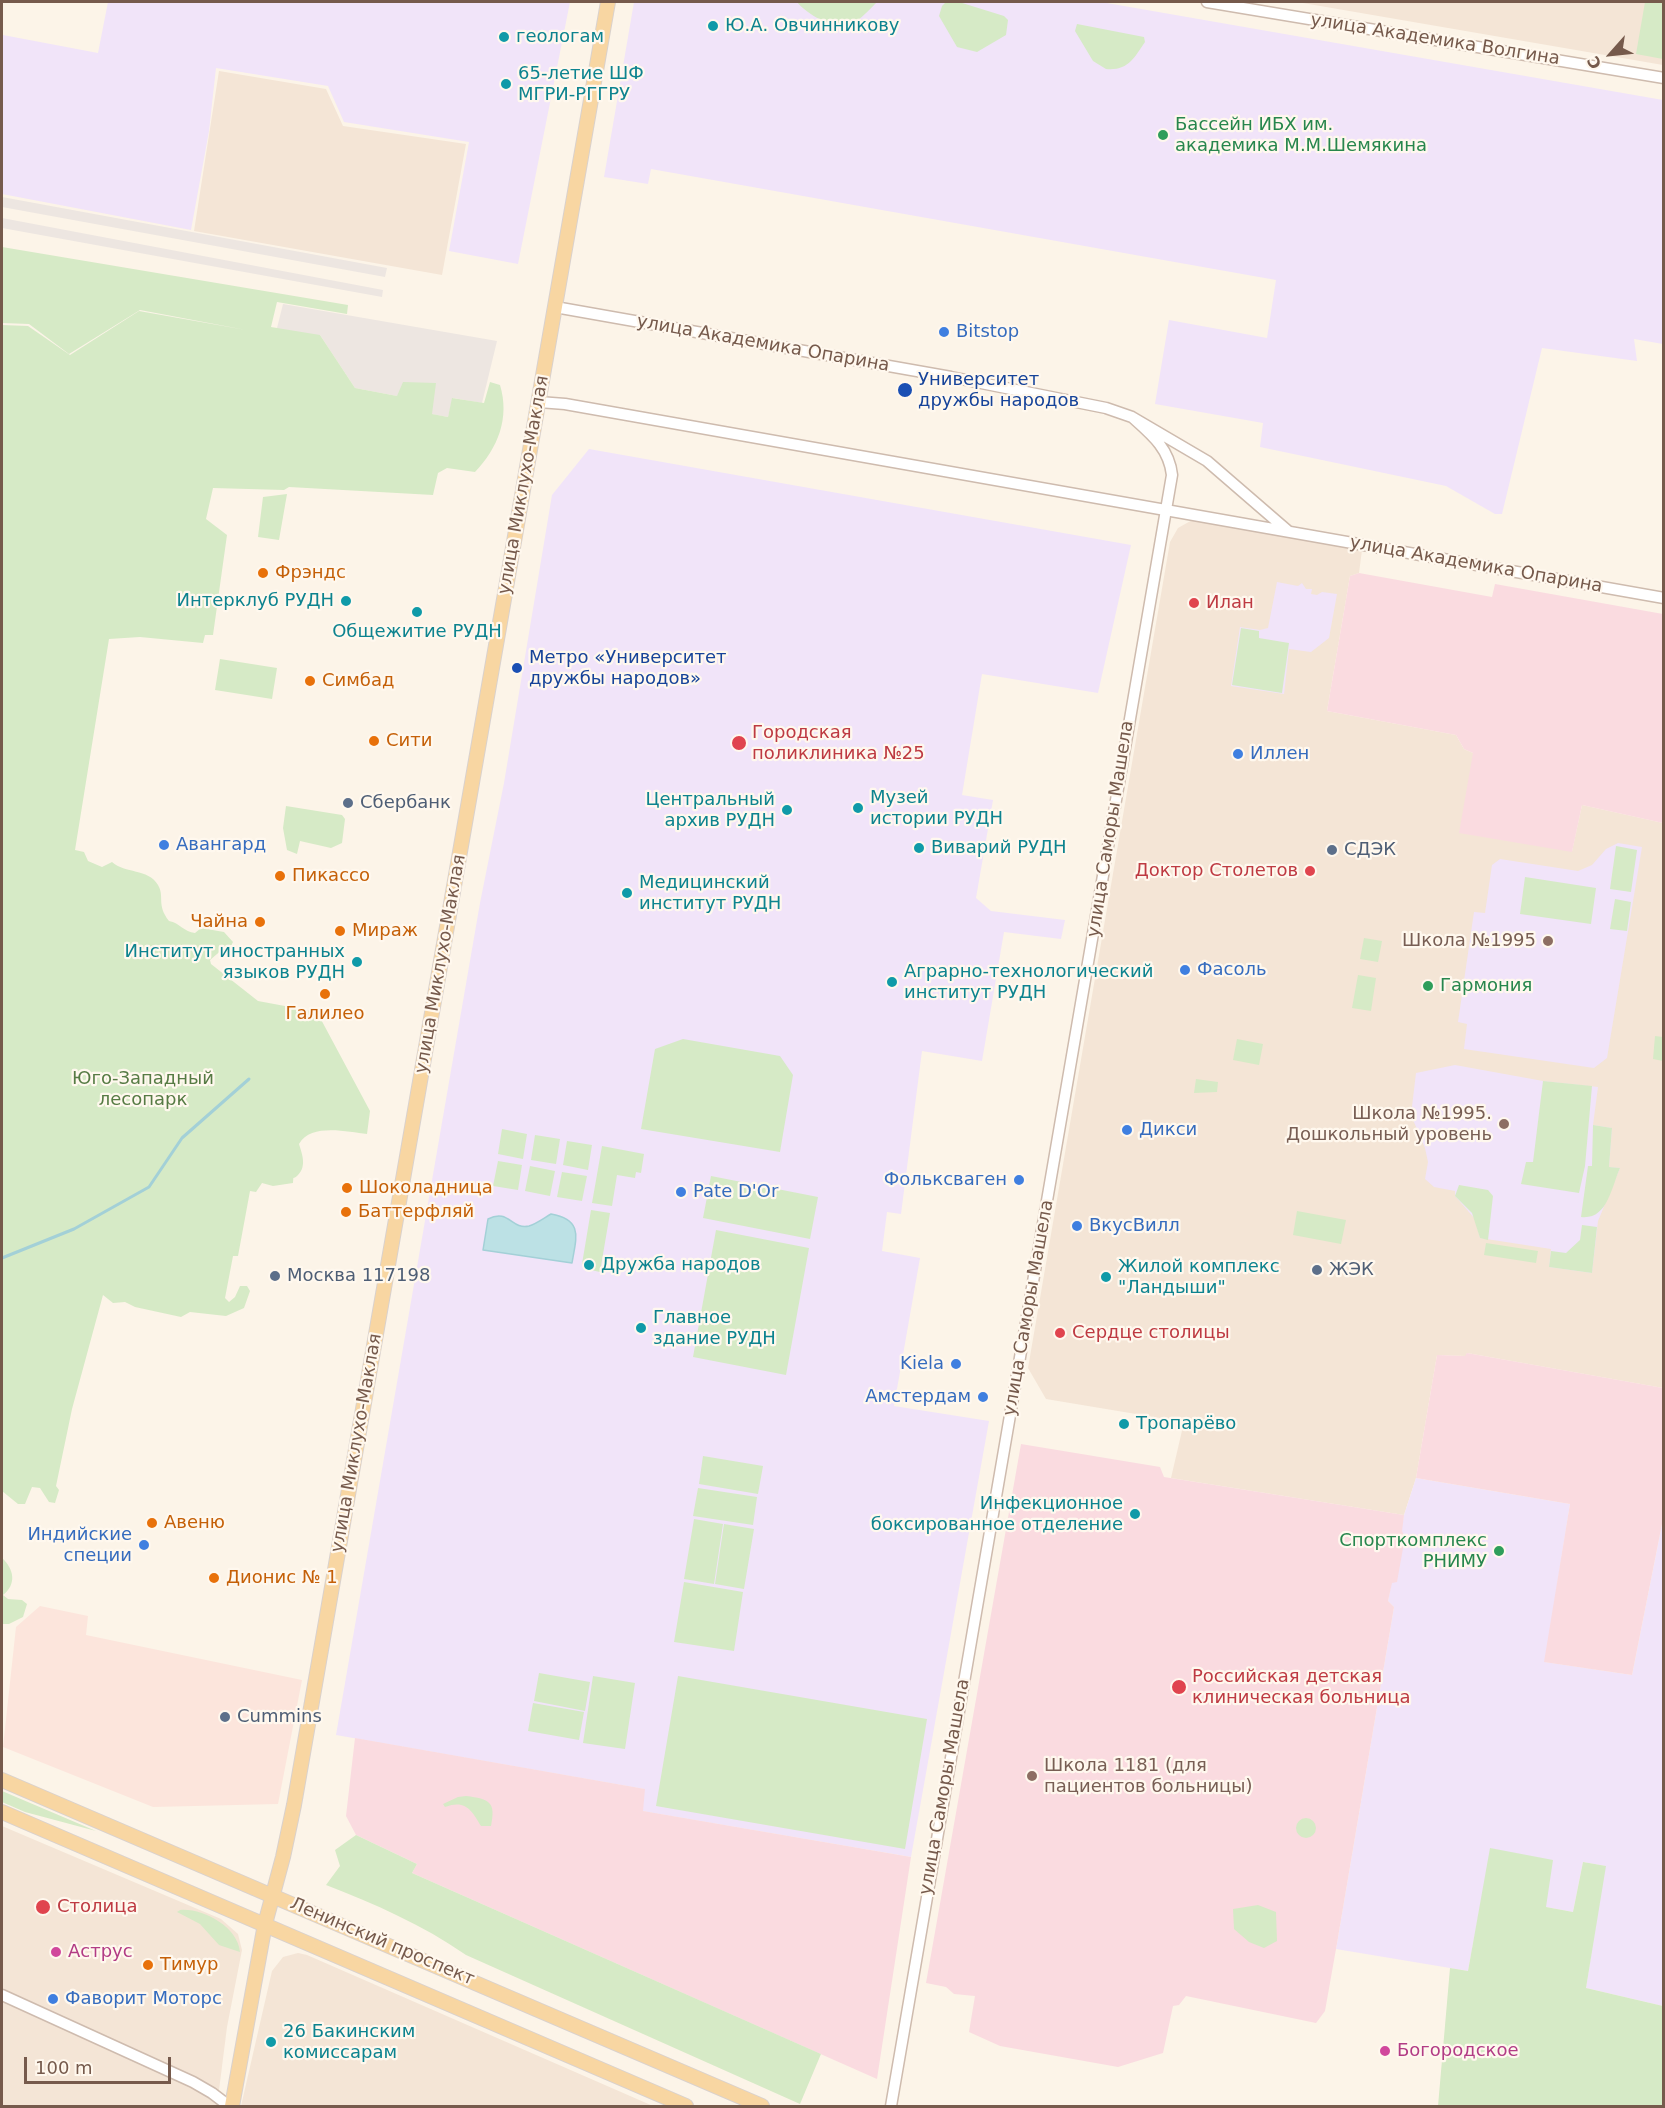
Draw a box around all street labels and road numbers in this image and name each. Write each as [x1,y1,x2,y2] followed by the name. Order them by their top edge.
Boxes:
[1309,10,1561,70] street label: улица Академика Волгина
[635,311,891,377] street label: улица Академика Опарина
[494,374,554,596] street label: улица Миклухо-Маклая
[1348,532,1604,598] street label: улица Академика Опарина
[1083,719,1139,939] street label: улица Саморы Машела
[411,853,471,1075] street label: улица Миклухо-Маклая
[999,1198,1059,1418] street label: улица Саморы Машела
[327,1332,387,1554] street label: улица Миклухо-Маклая
[915,1677,975,1897] street label: улица Саморы Машела
[287,1893,477,1991] street label: Ленинский проспект

